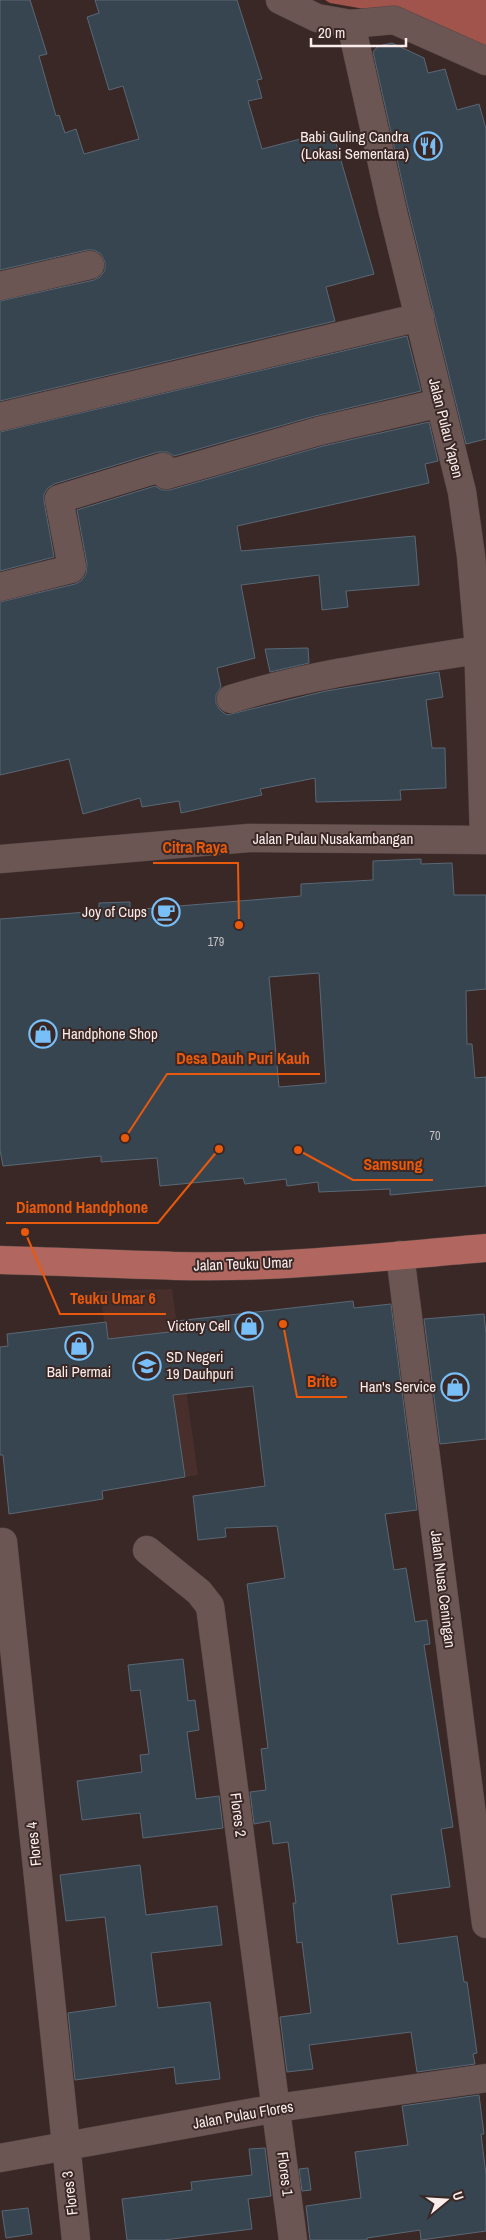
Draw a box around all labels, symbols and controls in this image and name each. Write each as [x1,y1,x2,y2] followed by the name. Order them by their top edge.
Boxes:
[311,15,406,47] scale bar
[318,22,345,43] text: 20 m
[300,126,409,164] place label: Babi Guling Candra (Lokasi Sementara)
[413,131,443,161] restaurant icon: Babi Guling Candra (Lokasi Sementara)
[424,376,469,480] street label: Jalan Pulau Yapen
[253,828,413,849] street label: Jalan Pulau Nusakambangan
[153,832,238,863] callout: Citra Raya
[163,836,228,858] text: Citra Raya
[151,897,181,927] cafe icon: Joy of Cups
[82,901,147,922] place label: Joy of Cups
[208,934,224,950] house number: 179
[28,1019,58,1049] shop icon: Handphone Shop
[62,1023,158,1044] place label: Handphone Shop
[167,1043,320,1074] callout: Desa Dauh Puri Kauh
[176,1047,310,1069] text: Desa Dauh Puri Kauh
[430,1128,440,1144] house number: 70
[353,1149,433,1180] callout: Samsung
[363,1153,423,1175] text: Samsung
[6,1192,158,1223] callout: Diamond Handphone
[16,1196,148,1218] text: Diamond Handphone
[193,1251,293,1276] street label: Jalan Teuku Umar
[60,1283,166,1314] callout: Teuku Umar 6
[70,1287,156,1309] text: Teuku Umar 6
[234,1311,264,1341] shop icon: Victory Cell
[167,1315,230,1336] place label: Victory Cell
[64,1331,94,1361] shop icon: Bali Permai
[166,1346,234,1384] place label: SD Negeri 19 Dauhpuri
[132,1351,162,1381] school or university icon: SD Negeri 19 Dauhpuri
[47,1361,111,1382] place label: Bali Permai
[297,1366,347,1397] callout: Brite
[307,1370,337,1392] text: Brite
[440,1372,470,1402] shop icon: Han's Service
[360,1376,436,1397] place label: Han's Service
[426,1529,461,1649] street label: Jalan Nusa Ceningan
[225,1792,252,1838] street label: Flores 2
[21,1821,46,1867] street label: Flores 4
[191,2095,295,2134] street label: Jalan Pulau Flores
[272,2151,299,2197] street label: Flores 1
[56,2170,83,2216] street label: Flores 3
[421,2175,471,2225] north arrow
[449,2189,468,2203] text: U

